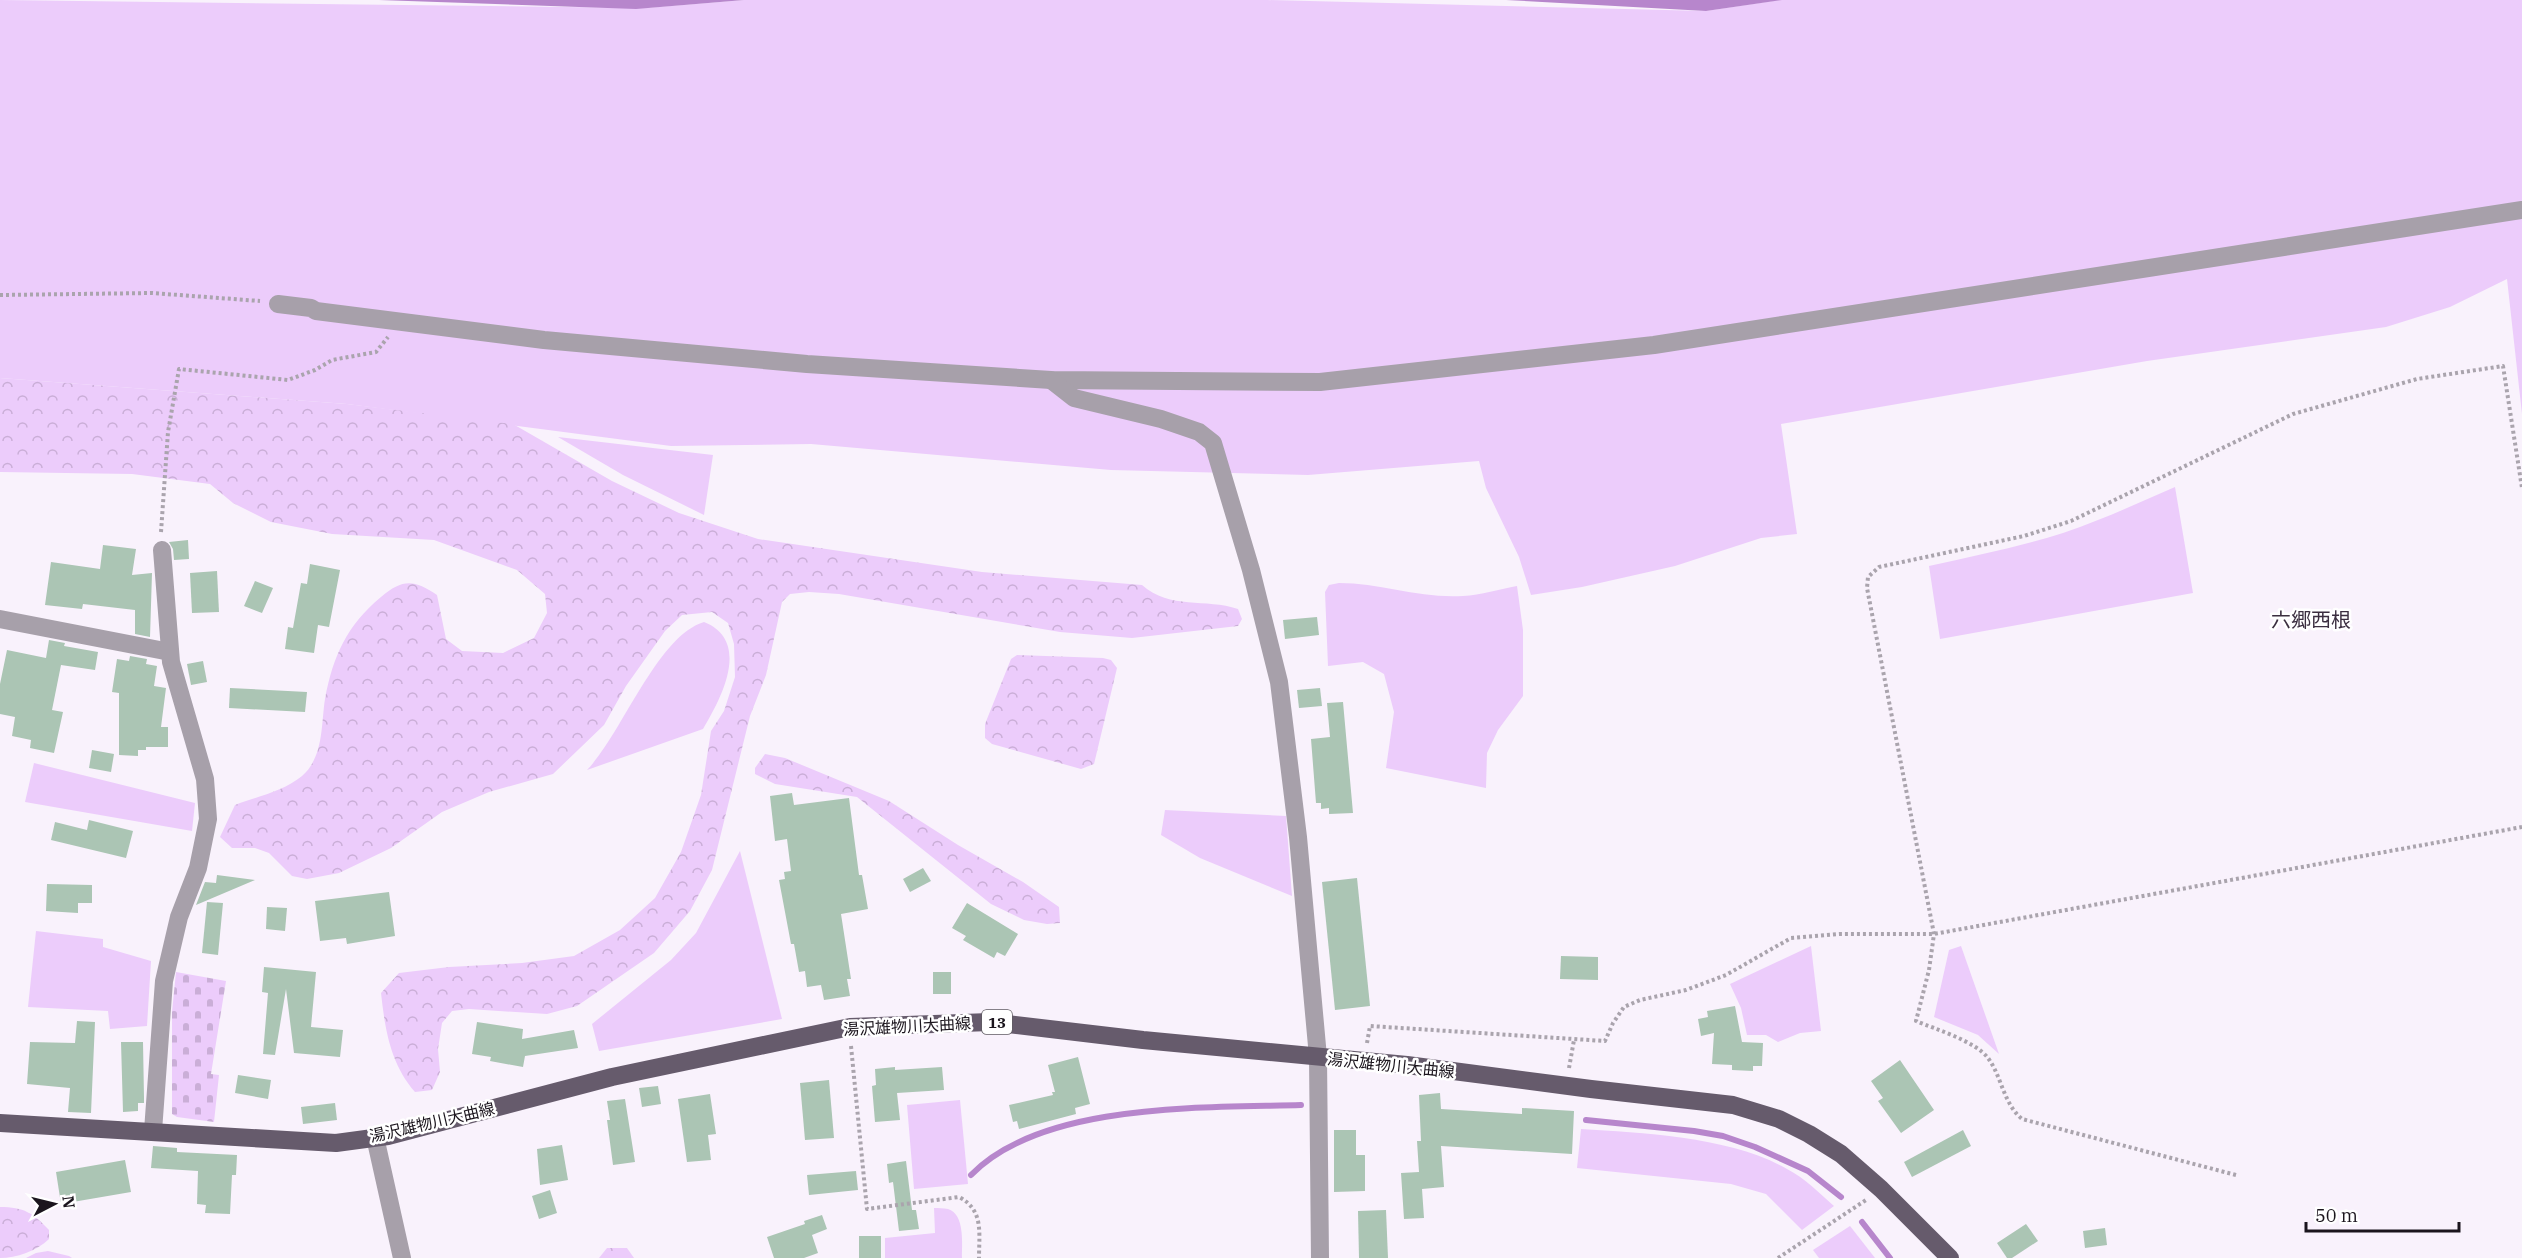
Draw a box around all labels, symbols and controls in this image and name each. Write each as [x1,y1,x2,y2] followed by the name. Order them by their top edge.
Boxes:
[2271,606,2351,633] district label: 六郷西根
[982,1010,1012,1034] road number: 13
[843,1013,971,1039] street label: 湯沢雄物川大曲線
[1326,1048,1456,1082] street label: 湯沢雄物川大曲線
[367,1098,497,1146] street label: 湯沢雄物川大曲線
[24,1174,84,1234] north arrow
[58,1195,80,1210] text: N
[2306,1195,2459,1233] scale bar
[2315,1204,2358,1227] text: 50 m

